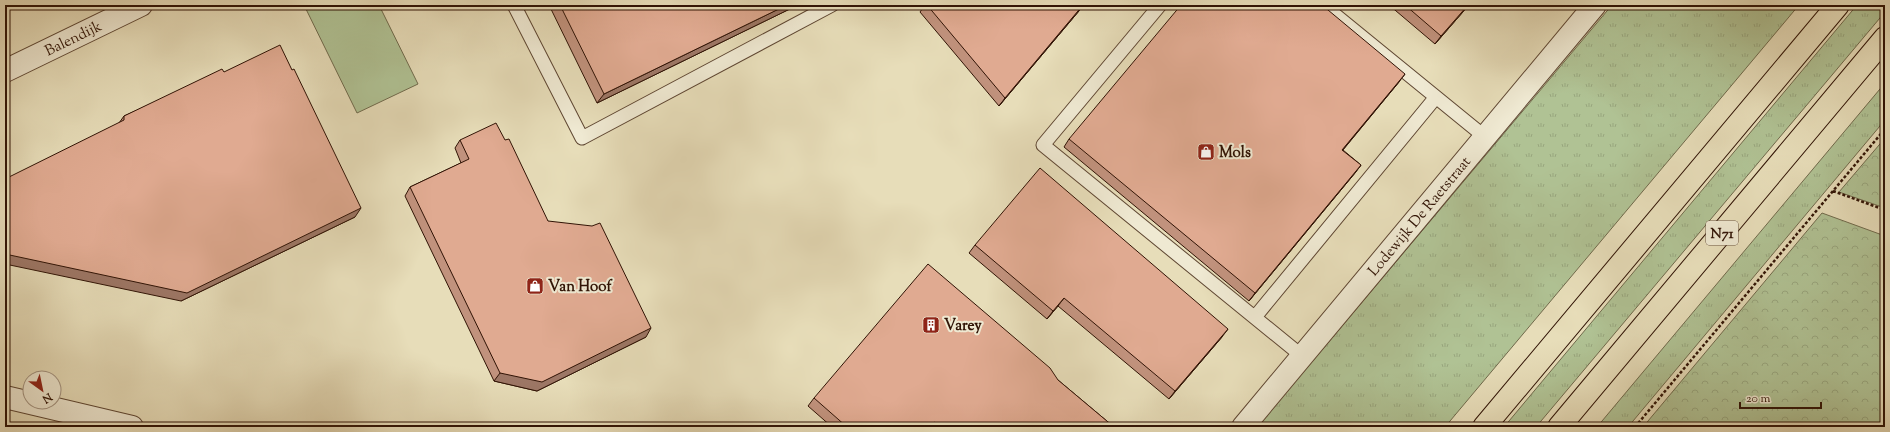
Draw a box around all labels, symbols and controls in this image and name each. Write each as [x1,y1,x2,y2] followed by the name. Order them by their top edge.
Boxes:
[42,17,106,62] street label: Balendijk
[1196,142,1216,162] shop icon: Mols
[1219,143,1251,164] place label: Mols
[1364,153,1477,281] street label: Lodewijk De Raetstraat
[1706,221,1738,245] road number: N71
[525,276,545,296] shop icon: Van Hoof
[548,277,613,298] place label: Van Hoof
[921,315,941,335] building icon: Varey
[944,316,982,337] place label: Varey
[22,370,62,410] north arrow
[1740,384,1821,410] scale bar
[39,388,56,407] text: N
[1746,390,1771,408] text: 20 m

